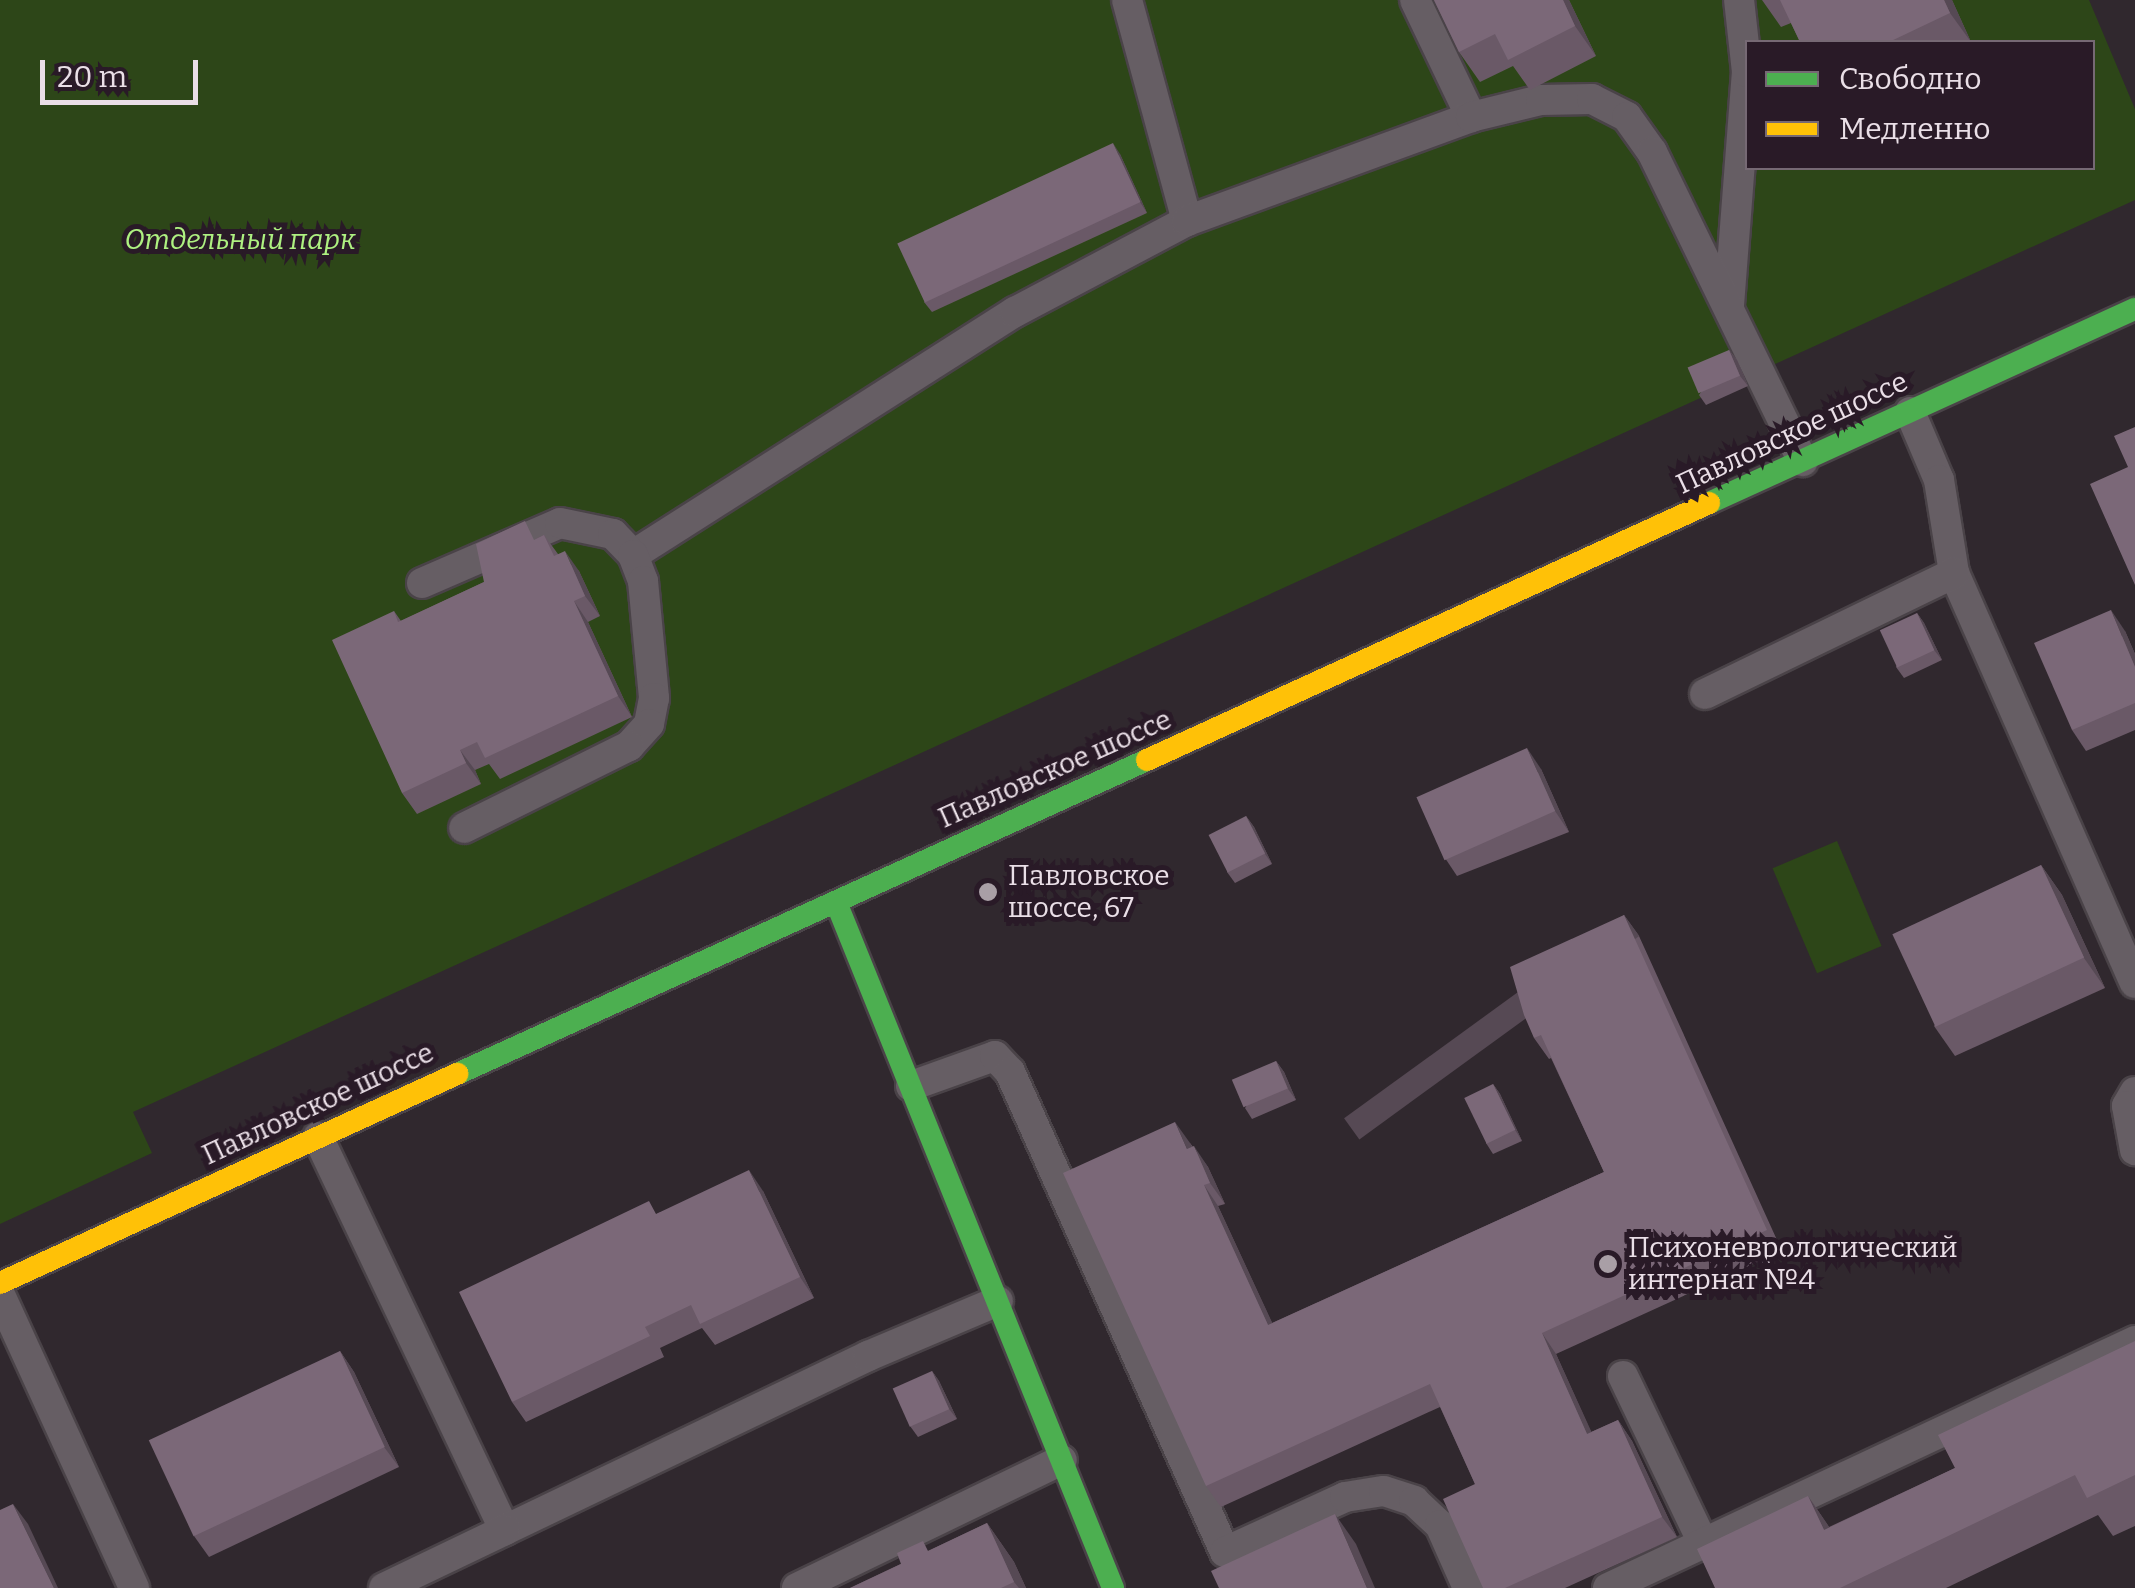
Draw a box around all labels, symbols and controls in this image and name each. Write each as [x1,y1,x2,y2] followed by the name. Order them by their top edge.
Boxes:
[45,40,202,102] scale bar
[1745,40,2095,170] legend
[57,59,127,95] text: 20 m
[1839,61,1981,97] text: Свободно
[1839,111,1991,147] text: Медленно
[124,223,356,257] park label: Отдельный парк
[1671,365,1913,501] street label: Павловское шоссе
[933,703,1177,835] street label: Павловское шоссе
[1008,859,1170,925] place label: Павловское шоссе, 67
[977,881,999,903] marker: Павловское шоссе, 67
[197,1036,439,1172] street label: Павловское шоссе
[1628,1231,1957,1297] place label: Психоневрологический интернат №4
[1597,1253,1619,1275] marker: Психоневрологический интернат №4

